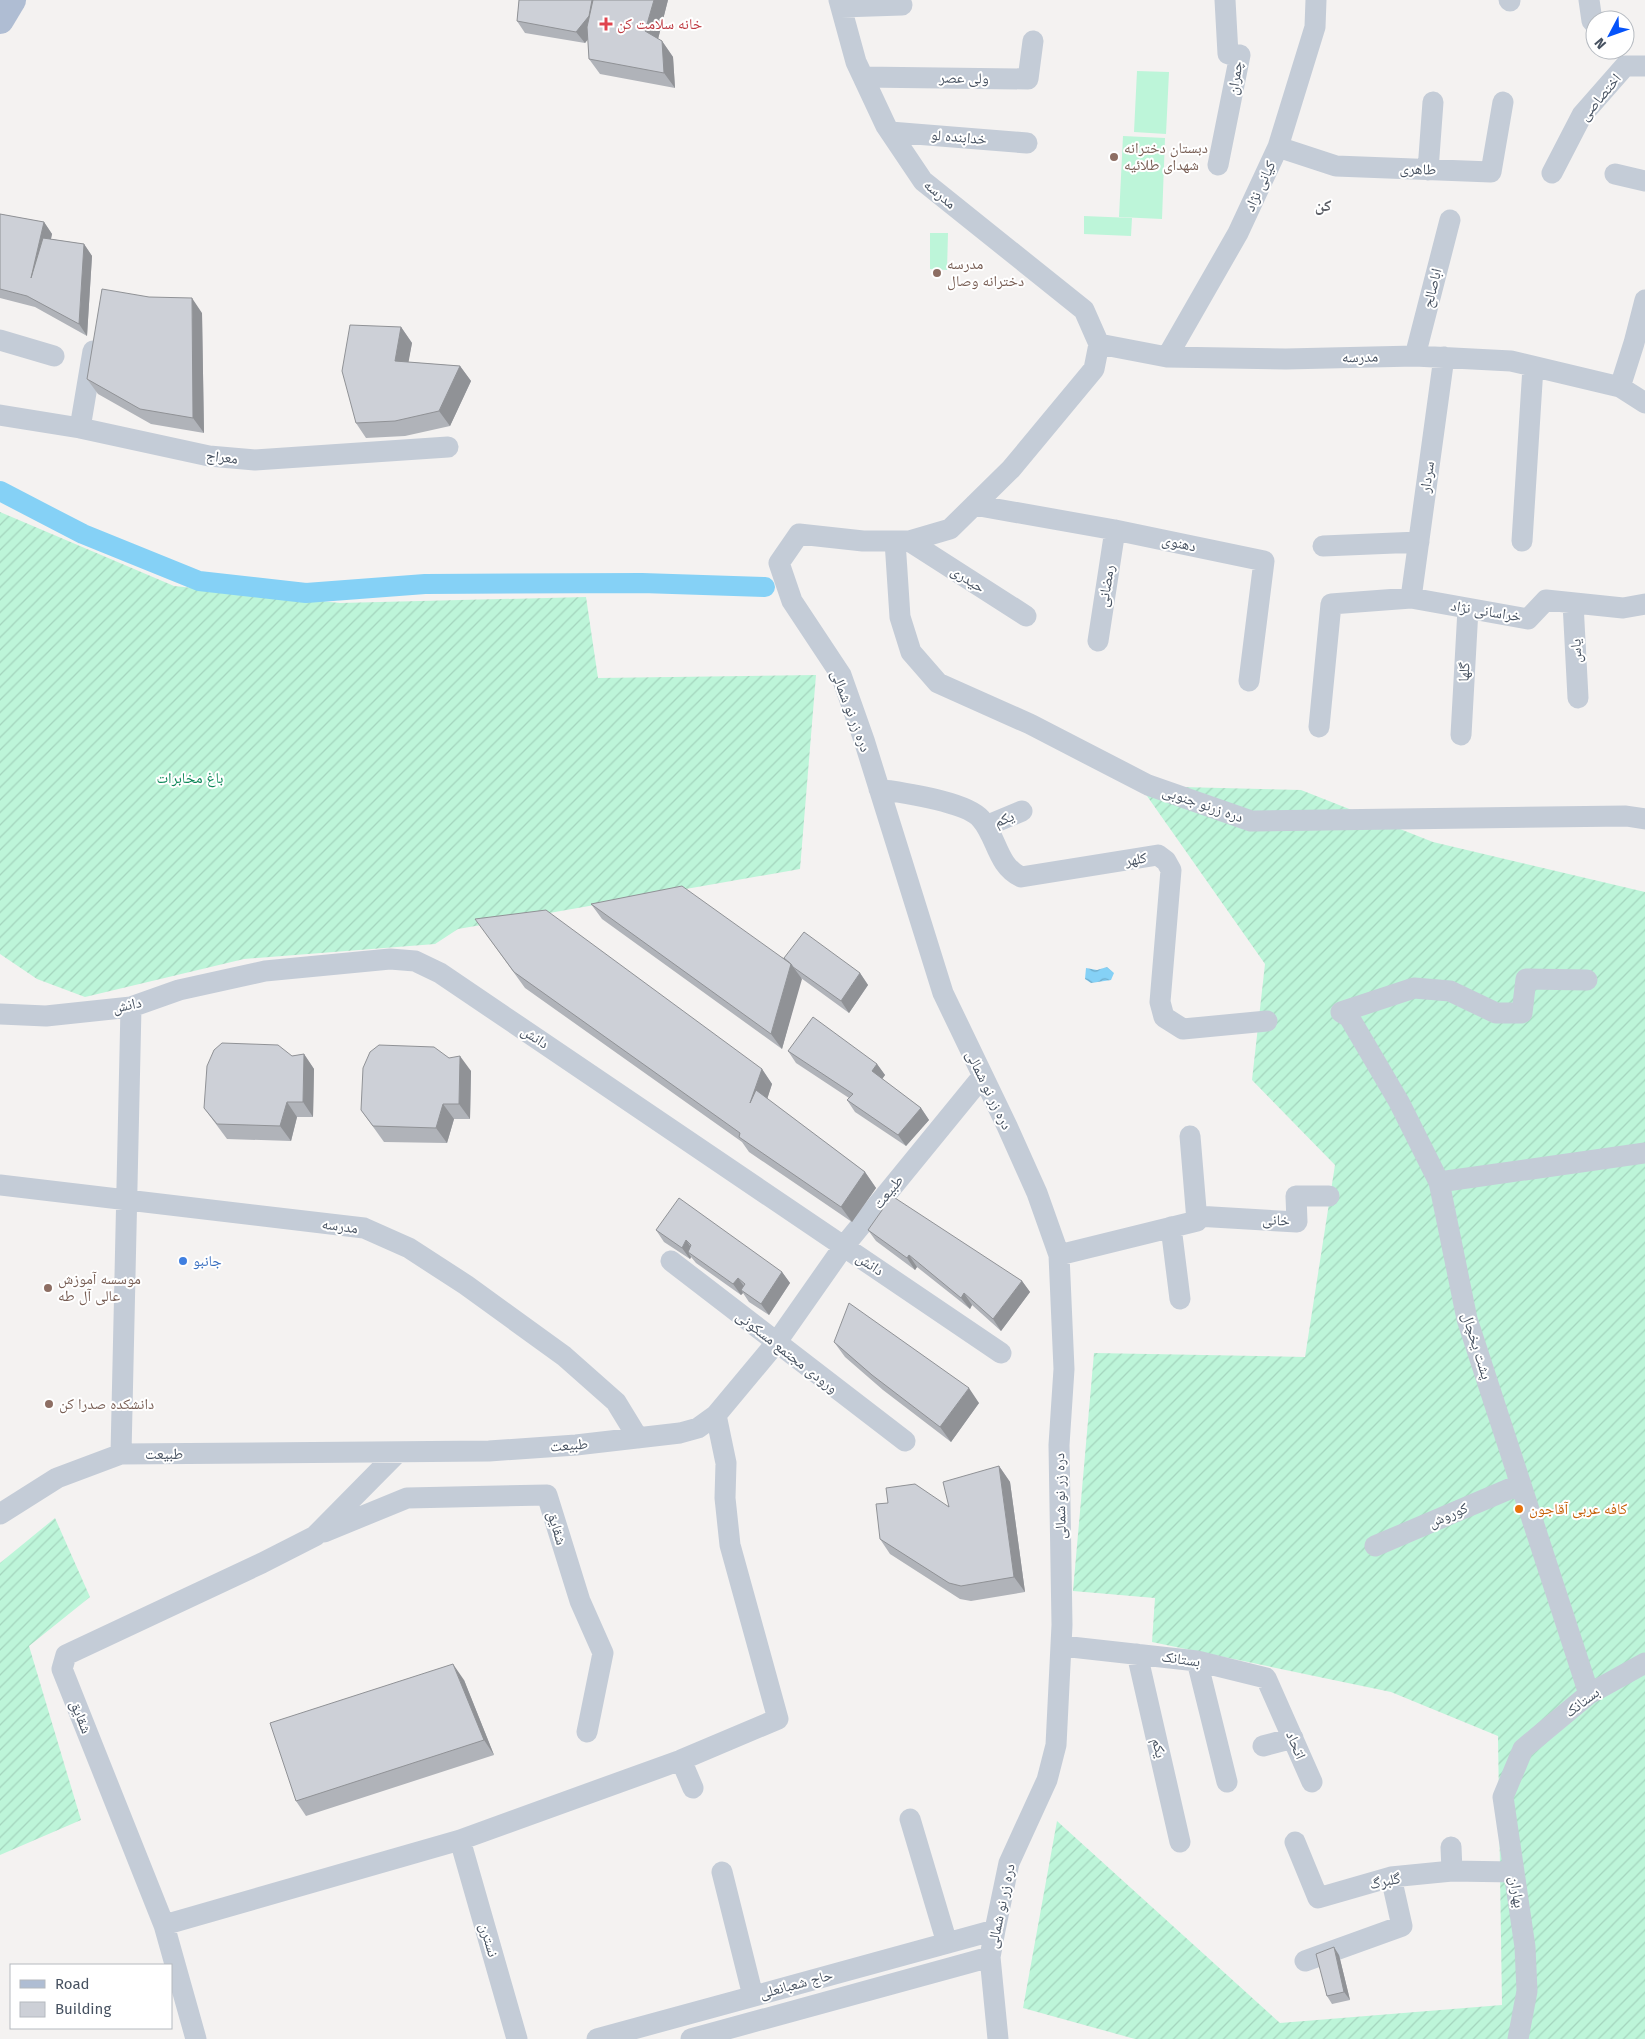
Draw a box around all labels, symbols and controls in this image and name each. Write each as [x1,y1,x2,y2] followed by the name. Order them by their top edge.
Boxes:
[1585,10,1635,60] north arrow
[617,15,703,34] place label: خانه سلامت کن
[599,17,613,31] marker: خانه سلامت کن
[1591,34,1610,52] text: N
[1223,59,1248,96] street label: چمران
[938,69,989,88] street label: ولی عصر
[1575,70,1626,125] street label: اختصاصی
[930,126,988,148] street label: خدابنده لو
[1124,139,1208,175] place label: دبستان دخترانه شهدای طلائیه
[1108,151,1120,163] marker: دبستان دخترانه شهدای طلائیه
[1240,158,1280,215] street label: کیانی نژاد
[1399,159,1437,180] street label: طاهری
[920,175,960,213] street label: مدرسه
[1315,196,1331,215] district label: کن
[947,255,1024,291] place label: مدرسه دخترانه وصال
[1418,266,1447,310] street label: اباصالح
[931,267,943,279] marker: مدرسه دخترانه وصال
[1342,348,1379,366] street label: مدرسه
[205,446,239,469] street label: معراج
[1416,460,1438,495] street label: سردار
[1160,531,1198,556] street label: دهنوی
[947,561,989,598] street label: حیدری
[1094,563,1119,609] street label: رمضانی
[1449,597,1523,627] street label: خراسانی نژاد
[1566,638,1587,664] street label: یاس
[1455,661,1474,682] street label: گلها
[826,668,875,755] street label: دره زر نو شمالی
[157,769,223,788] park label: باغ مخابرات
[1160,782,1246,827] street label: دره زرنو جنوبی
[991,807,1017,832] street label: یکم
[1123,848,1148,870] street label: کلهر
[111,993,143,1018] street label: دانش
[517,1021,552,1053] street label: دانش
[961,1047,1016,1133] street label: دره زر نو شمالی
[869,1171,907,1212] street label: طبیعت
[1262,1210,1291,1231] street label: خانی
[321,1215,359,1237] street label: مدرسه
[852,1248,887,1280] street label: دانش
[193,1252,222,1270] place label: جانبو
[177,1255,189,1267] marker: جانبو
[58,1270,141,1306] place label: موسسه آموزش عالی آل طه
[42,1282,54,1294] marker: موسسه آموزش عالی آل طه
[732,1307,841,1398] street label: ورودی مجتمع مسکونی
[1457,1310,1496,1382] street label: پشت یخچال
[59,1395,154,1414] place label: دانشکده صدرا کن
[43,1398,55,1410] marker: دانشکده صدرا کن
[549,1434,589,1456] street label: طبیعت
[145,1445,183,1463] street label: طبیعت
[1050,1453,1071,1539] street label: دره زر نو شمالی
[1425,1499,1471,1532] street label: کوروش
[1529,1500,1627,1519] place label: کافه عربی آقاجون
[1513,1503,1525,1515] marker: کافه عربی آقاجون
[542,1509,571,1547] street label: شقایق
[1160,1647,1202,1671] street label: بستانک
[1561,1683,1603,1721] street label: بستانک
[65,1698,96,1737] street label: شقایق
[1282,1728,1310,1762] street label: اتحاد
[1147,1736,1170,1760] street label: یکم
[983,1862,1020,1950] street label: دره زر نو شمالی
[1368,1869,1402,1893] street label: گلبرگ
[1505,1875,1528,1909] street label: بهاران
[475,1921,502,1959] street label: نسترن
[10,1964,172,2029] legend
[757,1965,835,2003] street label: حاج شعبانعلی
[55,1975,90,1993] text: Road
[55,2000,111,2018] text: Building

